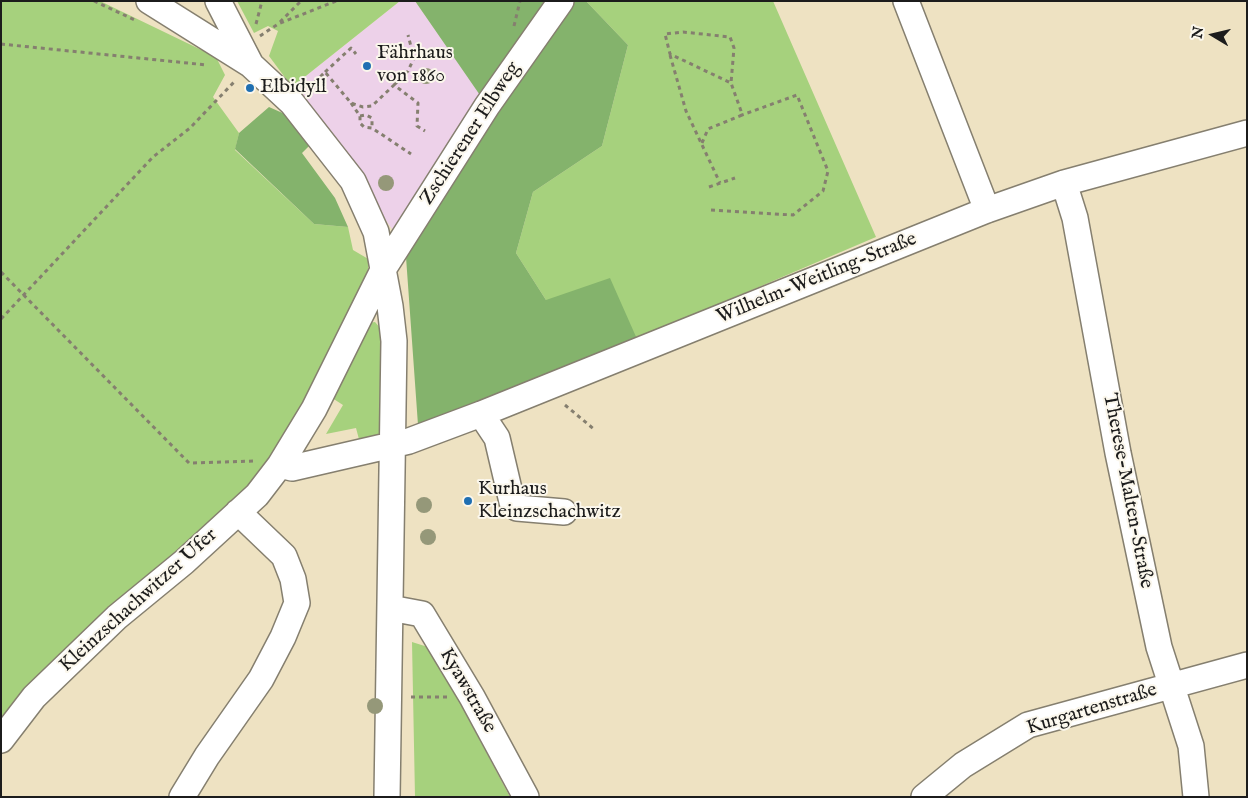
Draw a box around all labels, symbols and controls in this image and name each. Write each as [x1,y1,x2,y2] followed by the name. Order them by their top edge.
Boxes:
[1188,10,1238,60] north arrow
[1188,25,1208,40] text: N
[377,42,453,89] place label: Fährhaus von 1860
[416,58,526,210] street label: Zschierener Elbweg
[361,60,373,72] marker: Fährhaus von 1860
[260,76,326,100] place label: Elbidyll
[244,82,256,94] marker: Elbidyll
[714,228,920,330] street label: Wilhelm-Weitling-Straße
[1096,392,1158,590] street label: Therese-Malten-Straße
[478,478,621,525] place label: Kurhaus Kleinzschachwitz
[462,495,474,507] marker: Kurhaus Kleinzschachwitz
[55,524,223,678] street label: Kleinzschachwitzer Ufer
[433,644,501,738] street label: Kyawstraße
[1024,679,1160,741] street label: Kurgartenstraße

